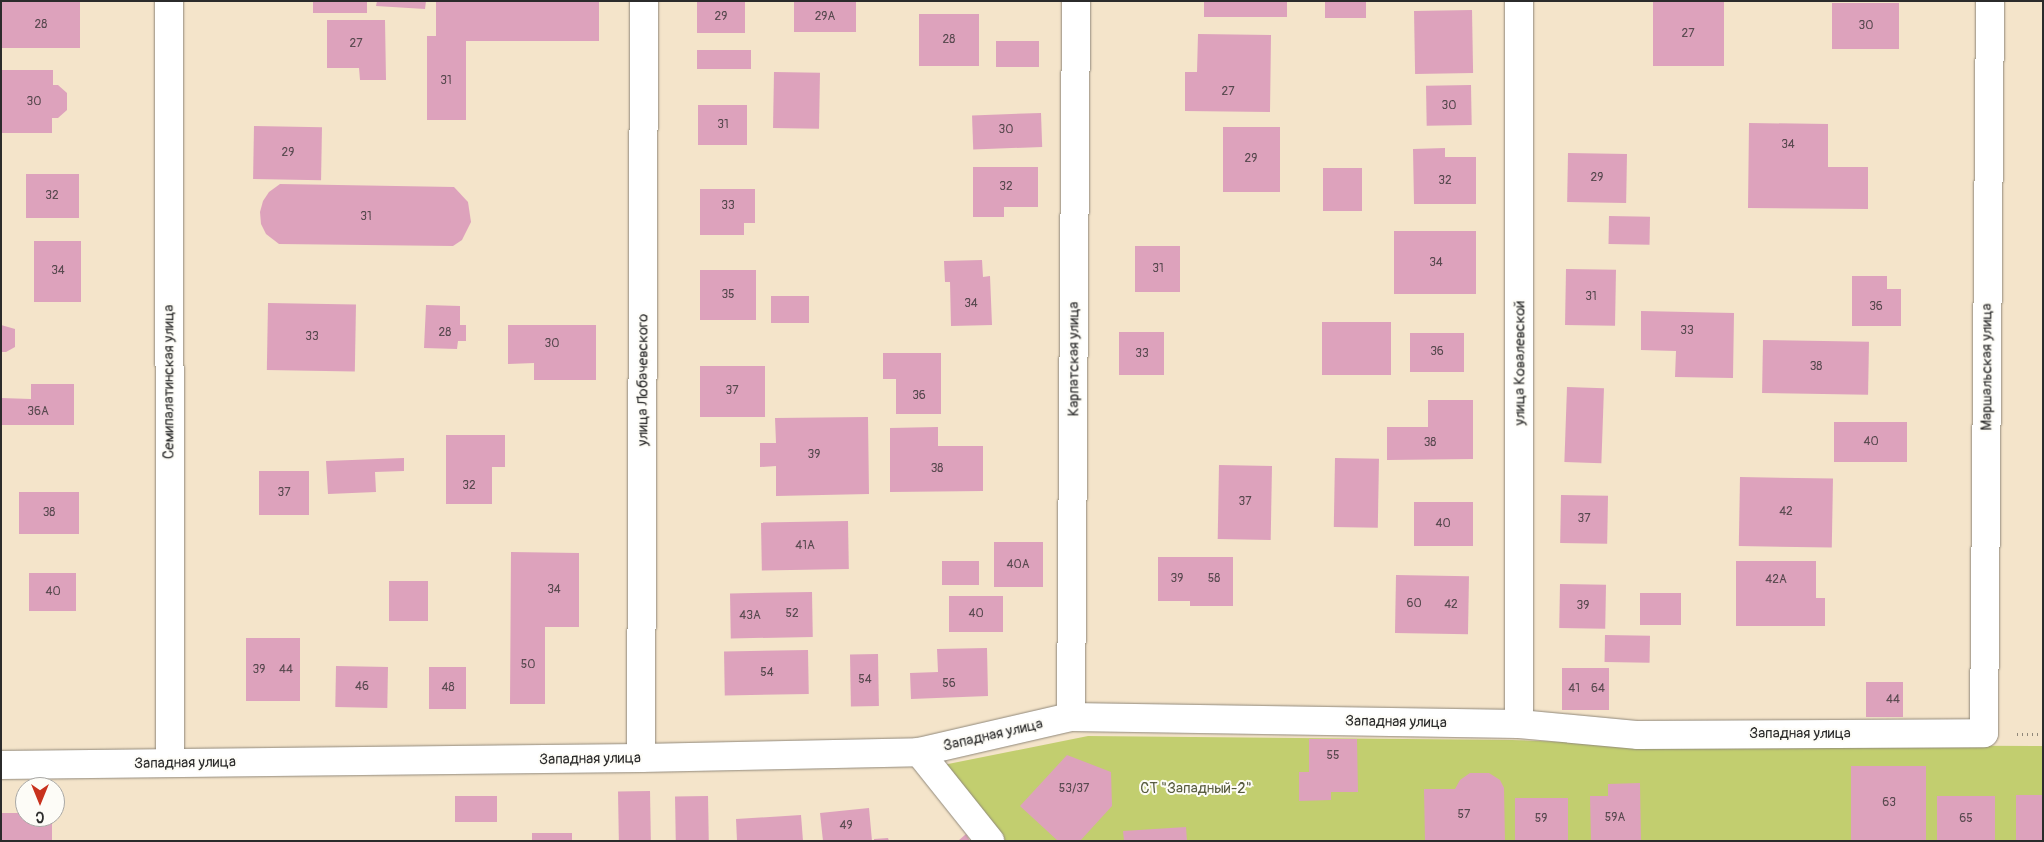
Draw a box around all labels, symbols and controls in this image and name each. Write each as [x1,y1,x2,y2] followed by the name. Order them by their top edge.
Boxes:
[715,10,727,24] house number: 29
[815,10,835,24] house number: 29А
[35,18,47,32] house number: 28
[1859,19,1873,33] house number: 30
[1681,27,1695,41] house number: 27
[943,33,955,47] house number: 28
[349,37,363,51] house number: 27
[440,74,452,88] house number: 31
[1221,85,1235,99] house number: 27
[27,95,41,109] house number: 30
[1442,99,1456,113] house number: 30
[717,118,729,132] house number: 31
[999,123,1013,137] house number: 30
[1781,138,1795,152] house number: 34
[282,146,294,160] house number: 29
[1245,152,1257,166] house number: 29
[1591,171,1603,185] house number: 29
[1438,174,1452,188] house number: 32
[999,180,1013,194] house number: 32
[45,189,59,203] house number: 32
[721,199,735,213] house number: 33
[360,210,372,224] house number: 31
[1429,256,1443,270] house number: 34
[1152,262,1164,276] house number: 31
[51,264,65,278] house number: 34
[721,288,735,302] house number: 35
[1585,290,1597,304] house number: 31
[964,297,978,311] house number: 34
[1869,300,1883,314] house number: 36
[1511,301,1529,425] street label: улица Ковалевской
[1065,302,1083,416] street label: Карпатская улица
[1978,303,1996,431] street label: Маршальская улица
[160,305,178,459] street label: Семипалатинская улица
[634,314,652,446] street label: улица Лобачевского
[1680,324,1694,338] house number: 33
[439,326,451,340] house number: 28
[305,330,319,344] house number: 33
[545,337,559,351] house number: 30
[1430,345,1444,359] house number: 36
[1135,347,1149,361] house number: 33
[1810,360,1822,374] house number: 38
[725,384,739,398] house number: 37
[912,389,926,403] house number: 36
[27,405,49,419] house number: 36А
[1863,435,1879,449] house number: 40
[1424,436,1436,450] house number: 38
[808,448,820,462] house number: 39
[931,462,943,476] house number: 38
[462,479,476,493] house number: 32
[277,486,291,500] house number: 37
[1238,495,1252,509] house number: 37
[1779,505,1793,519] house number: 42
[43,506,55,520] house number: 38
[1577,512,1591,526] house number: 37
[1435,517,1451,531] house number: 40
[795,539,815,553] house number: 41А
[1007,558,1029,572] house number: 40А
[1171,572,1183,586] house number: 39
[1208,572,1220,586] house number: 58
[1765,573,1787,587] house number: 42А
[547,583,561,597] house number: 34
[45,585,61,599] house number: 40
[1406,597,1422,611] house number: 60
[1444,598,1458,612] house number: 42
[1577,599,1589,613] house number: 39
[785,607,799,621] house number: 52
[968,607,984,621] house number: 40
[739,609,761,623] house number: 43А
[521,658,535,672] house number: 50
[253,663,265,677] house number: 39
[279,663,293,677] house number: 44
[760,666,774,680] house number: 54
[858,673,872,687] house number: 54
[942,677,956,691] house number: 56
[355,680,369,694] house number: 46
[441,681,455,695] house number: 48
[1568,682,1580,696] house number: 41
[1591,682,1605,696] house number: 64
[1886,693,1900,707] house number: 44
[1345,712,1447,732] street label: Западная улица
[941,715,1045,755] street label: Западная улица
[1749,725,1851,743] street label: Западная улица
[539,749,641,769] street label: Западная улица
[1326,749,1340,763] house number: 55
[134,753,236,773] street label: Западная улица
[15,777,65,827] north arrow
[1140,780,1252,798] park label: СТ "Западный-2"
[1059,782,1089,796] house number: 53/37
[1882,796,1896,810] house number: 63
[36,808,44,825] text: С
[1458,808,1470,822] house number: 57
[1605,811,1625,825] house number: 59А
[1535,812,1547,826] house number: 59
[1959,812,1973,826] house number: 65
[839,819,853,833] house number: 49

